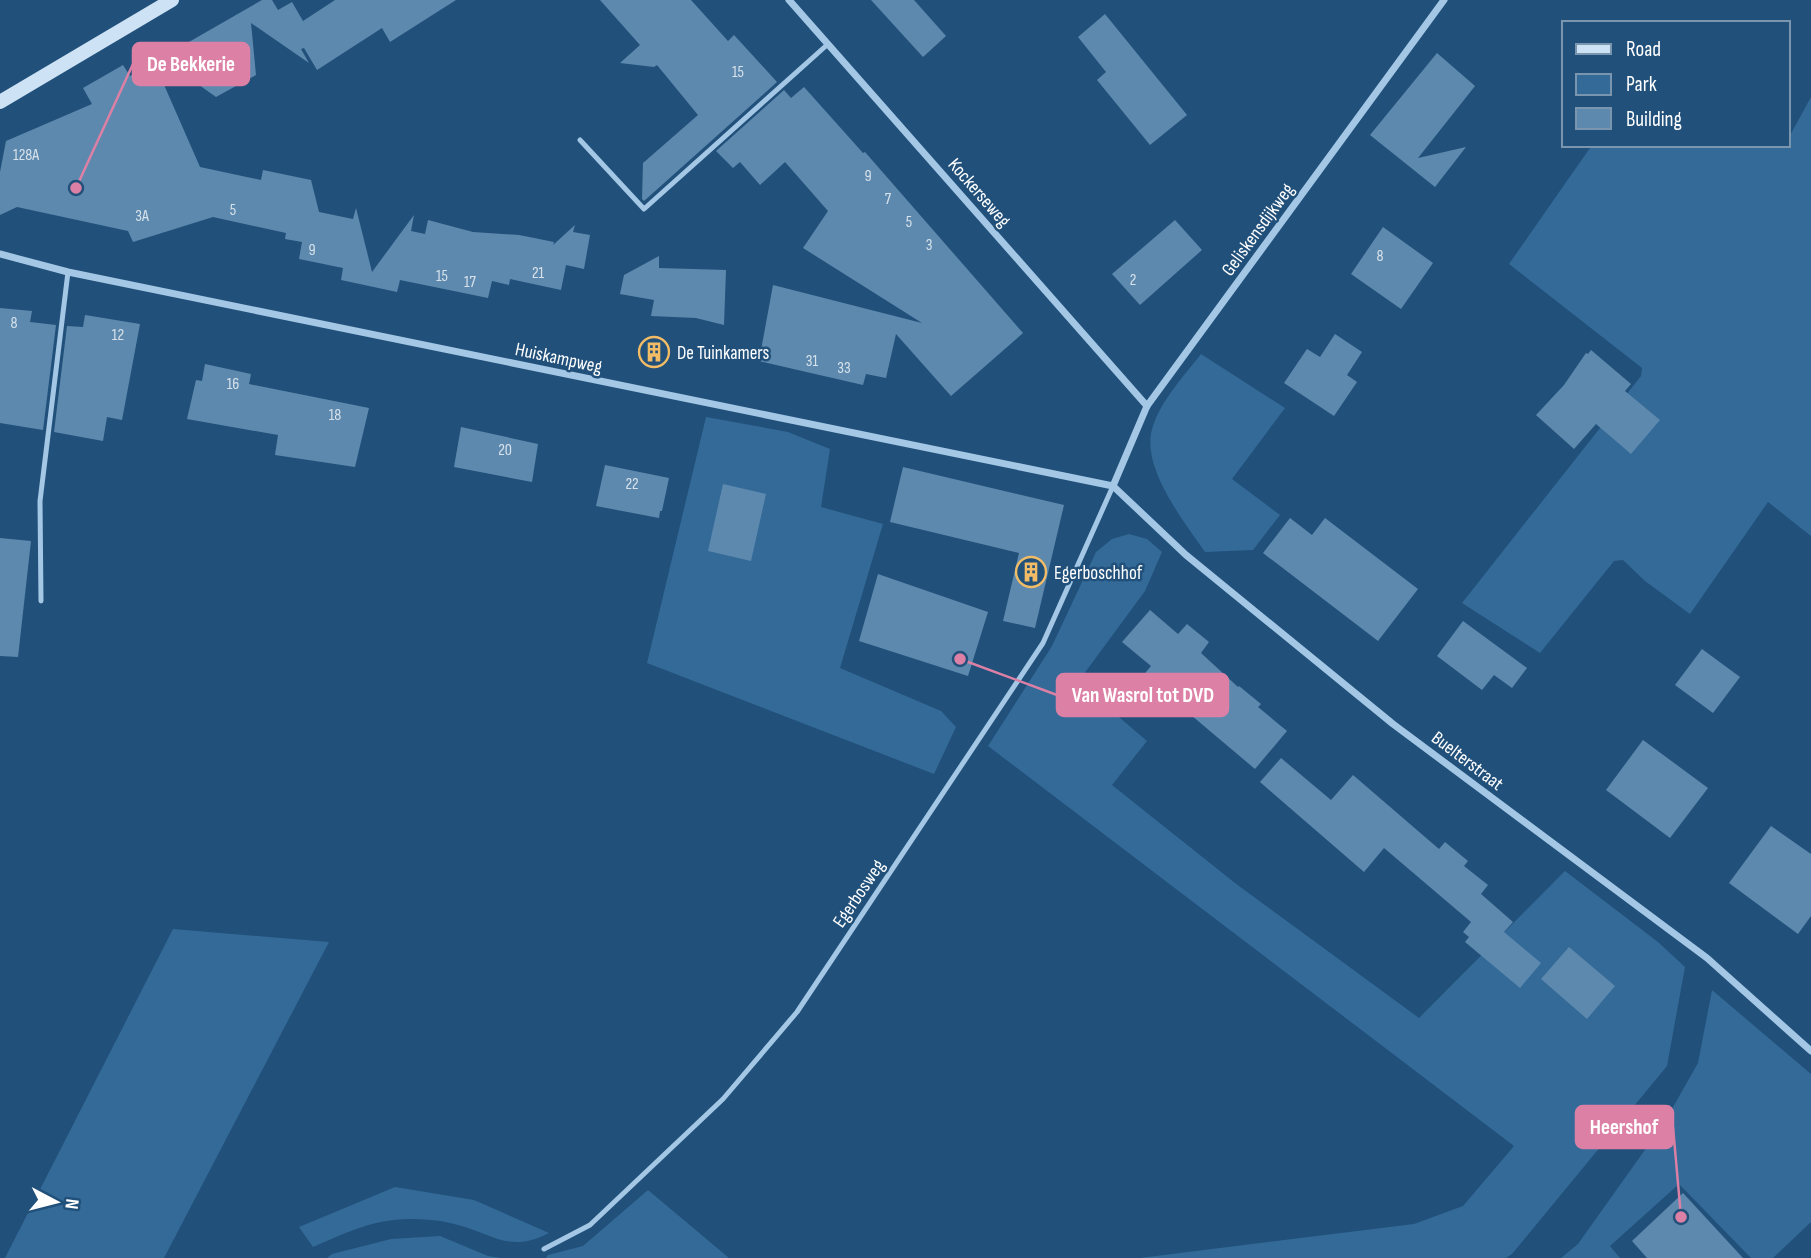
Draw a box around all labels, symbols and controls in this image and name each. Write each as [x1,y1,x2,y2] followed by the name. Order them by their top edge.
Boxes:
[1562,21,1790,147] legend
[1626,37,1661,62] text: Road
[133,43,249,85] callout: De Bekkerie
[147,52,235,77] text: De Bekkerie
[732,63,744,82] house number: 15
[1626,72,1657,97] text: Park
[1626,107,1682,132] text: Building
[13,146,39,165] house number: 128A
[943,154,1015,232] street label: Kockerseweg
[864,167,872,186] house number: 9
[1217,179,1300,281] street label: Geliskensdijkweg
[885,190,892,209] house number: 7
[230,201,236,220] house number: 5
[135,207,149,226] house number: 3A
[906,213,912,232] house number: 5
[926,236,932,255] house number: 3
[308,241,316,260] house number: 9
[1376,247,1384,266] house number: 8
[532,264,545,283] house number: 21
[436,267,448,286] house number: 15
[1130,271,1136,290] house number: 2
[464,273,477,292] house number: 17
[10,314,18,333] house number: 8
[112,326,124,345] house number: 12
[637,335,671,369] building icon: De Tuinkamers
[513,338,605,379] street label: Huiskampweg
[677,342,770,365] place label: De Tuinkamers
[806,352,819,371] house number: 31
[837,359,851,378] house number: 33
[227,375,239,394] house number: 16
[329,406,341,425] house number: 18
[498,441,512,460] house number: 20
[625,475,639,494] house number: 22
[1014,555,1048,589] building icon: Egerboschhof
[1054,562,1143,585] place label: Egerboschhof
[1057,674,1228,716] callout: Van Wasrol tot DVD
[1072,683,1214,708] text: Van Wasrol tot DVD
[1427,727,1508,796] street label: Buelterstraat
[828,855,890,932] street label: Egerbosweg
[1576,1106,1673,1148] callout: Heershof
[1590,1115,1659,1140] text: Heershof
[21,1167,91,1237] north arrow
[59,1197,83,1210] text: N

